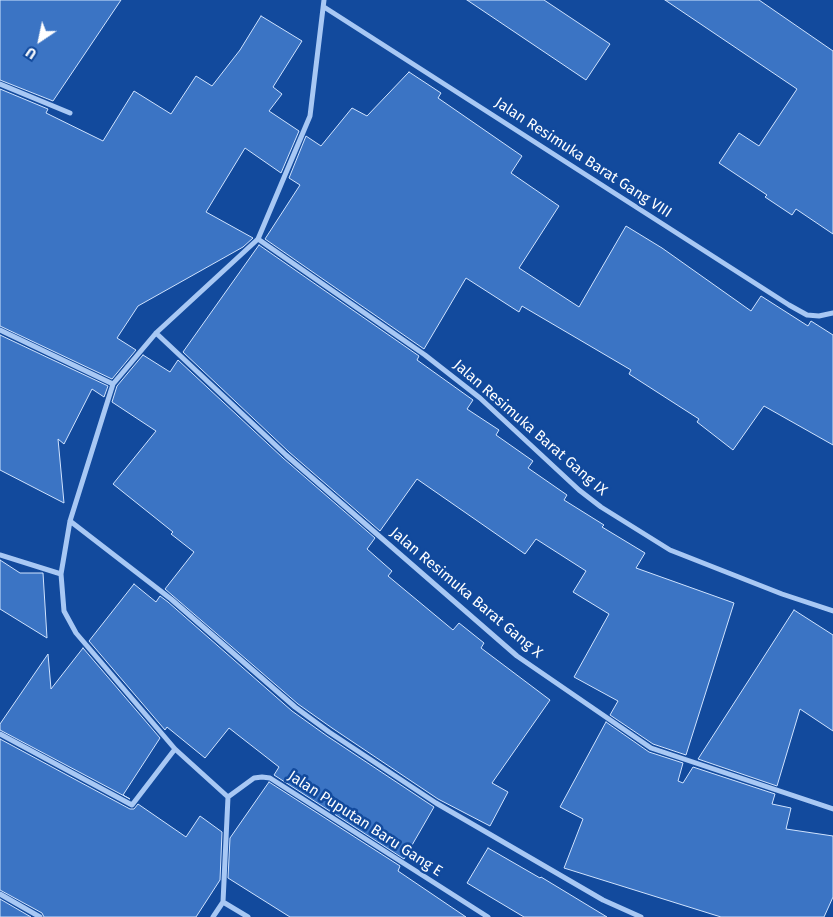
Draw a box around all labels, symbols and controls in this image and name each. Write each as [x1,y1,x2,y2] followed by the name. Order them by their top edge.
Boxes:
[15,15,65,65] north arrow
[23,43,40,62] text: U
[491,94,675,222] street label: Jalan Resimuka Barat Gang VIII
[449,356,611,500] street label: Jalan Resimuka Barat Gang IX
[386,524,546,662] street label: Jalan Resimuka Barat Gang X
[284,767,446,881] street label: Jalan Puputan Baru Gang E

